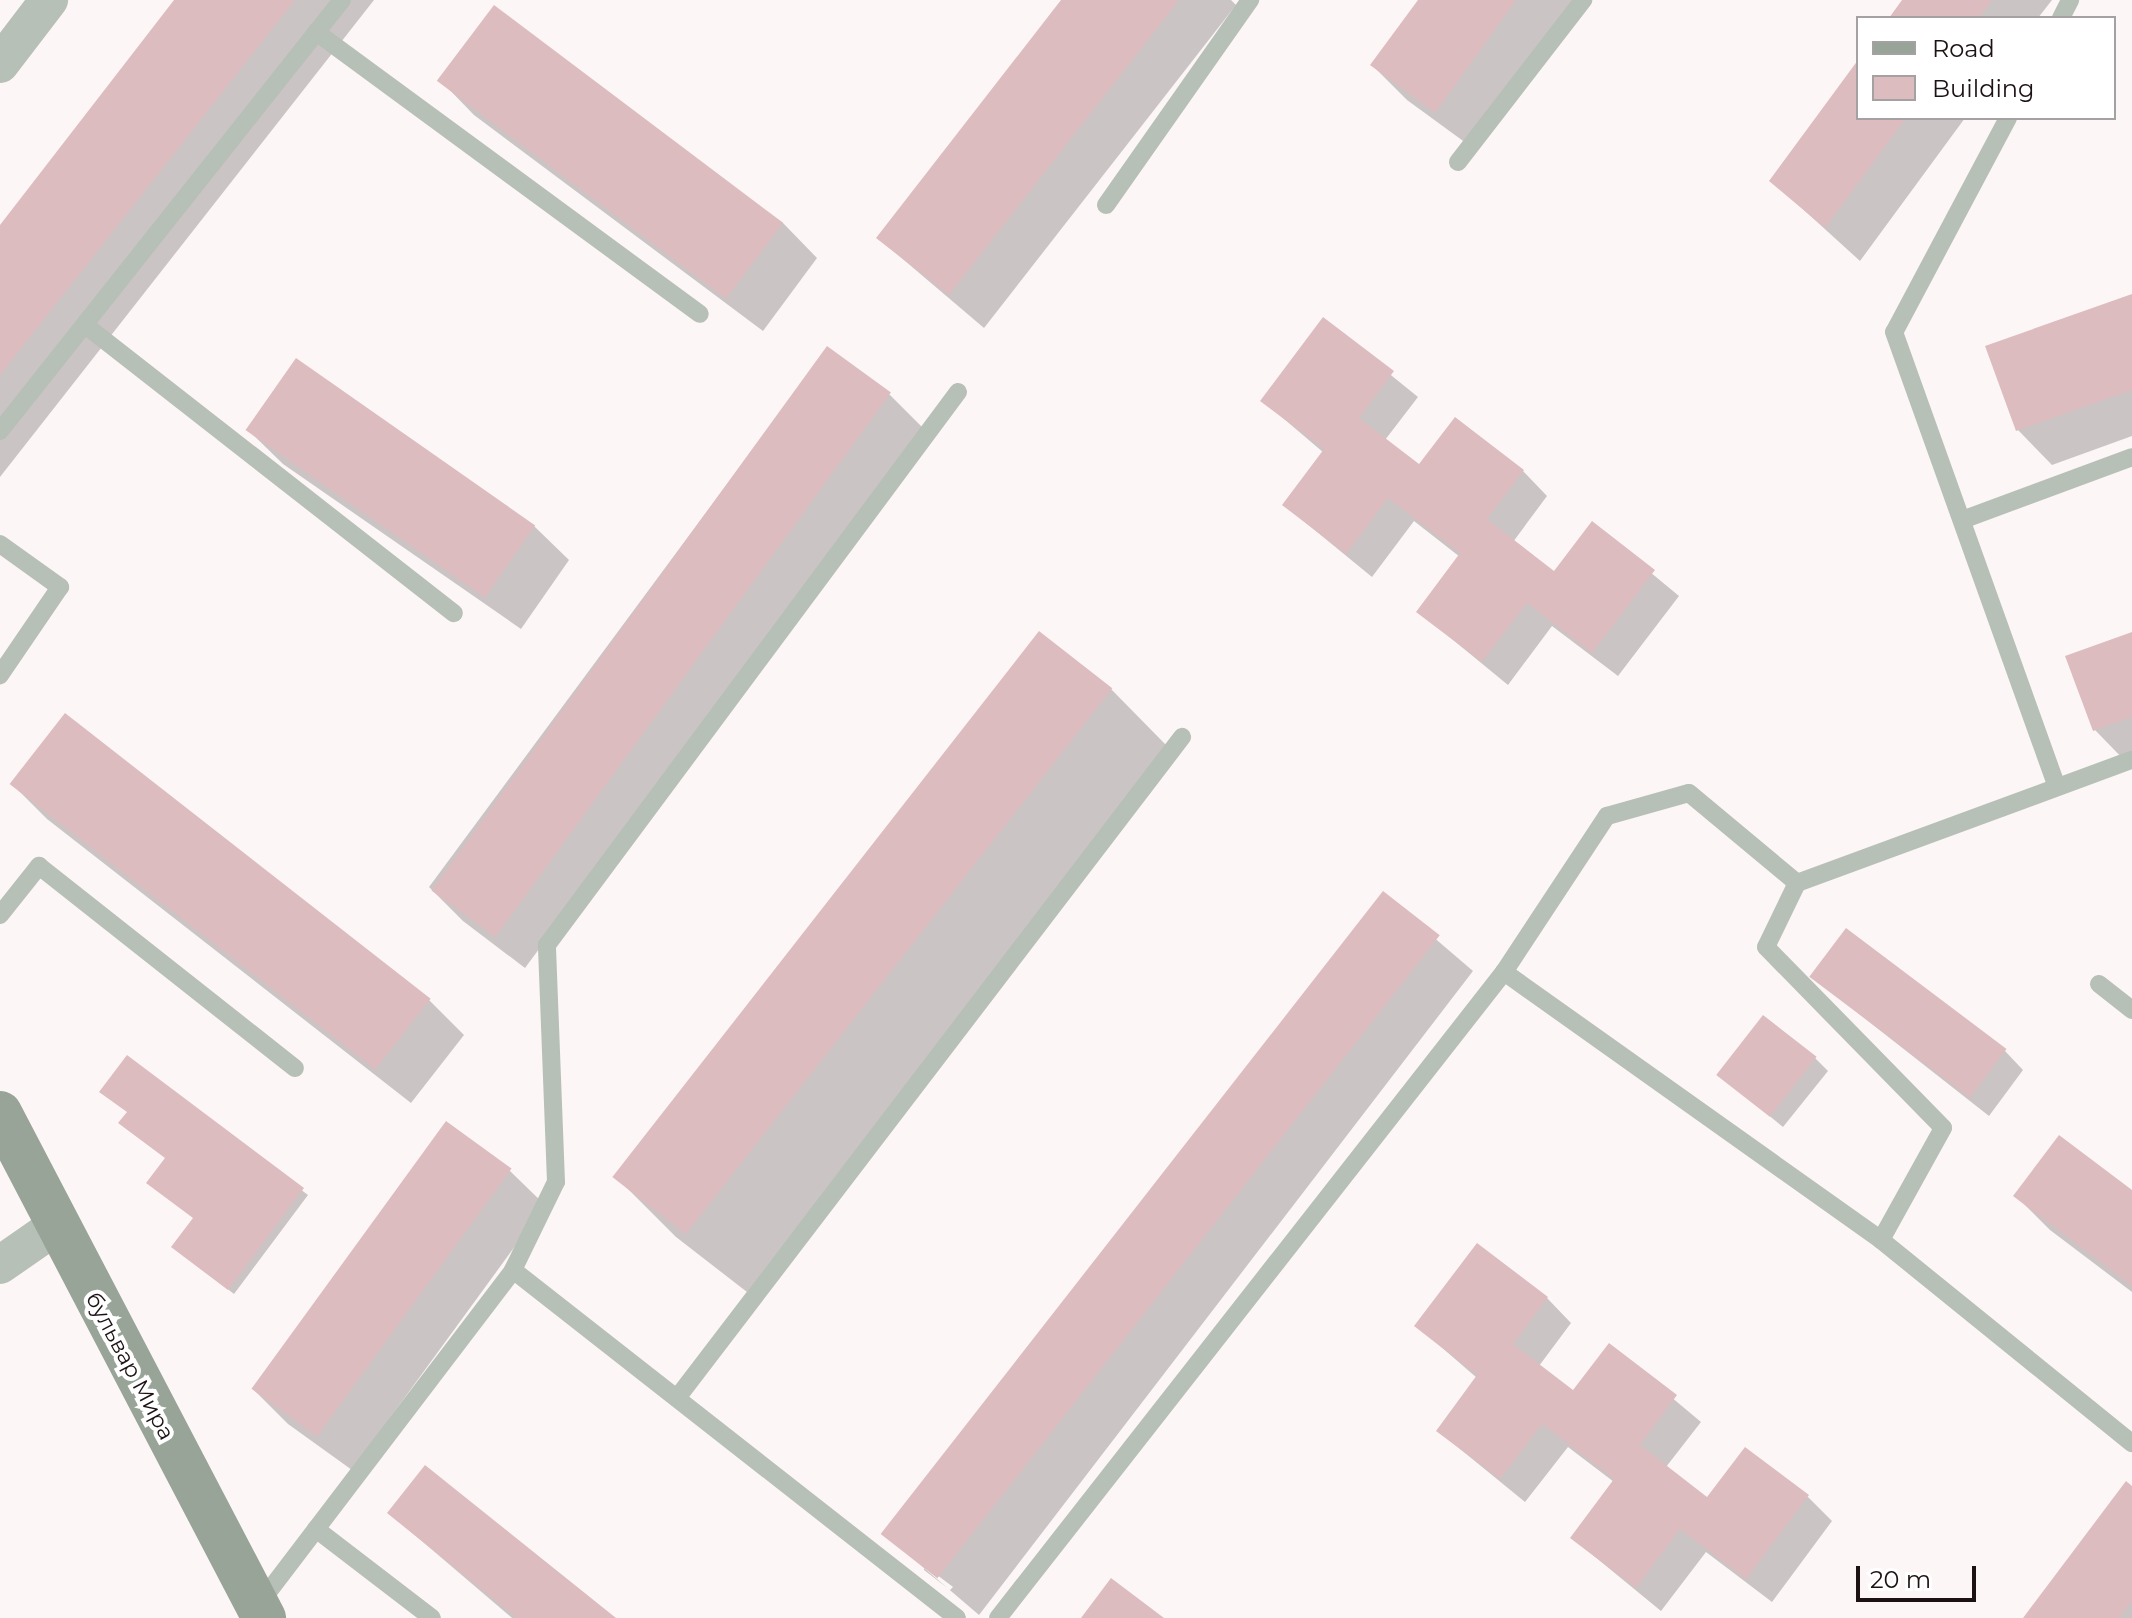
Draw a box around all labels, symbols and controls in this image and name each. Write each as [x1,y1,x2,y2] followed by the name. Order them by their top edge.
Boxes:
[1856,16,2116,120] legend
[1932,34,1995,63] text: Road
[1932,74,2035,103] text: Building
[80,1288,180,1444] street label: бульвар Мира
[1860,1550,1980,1600] scale bar
[1870,1565,1931,1594] text: 20 m

